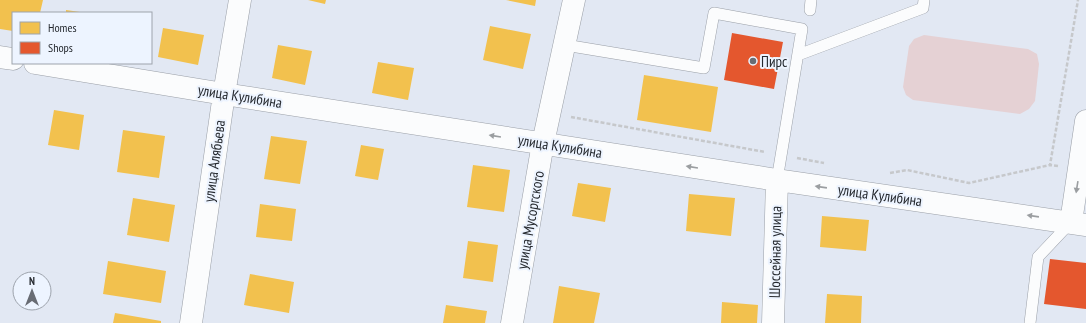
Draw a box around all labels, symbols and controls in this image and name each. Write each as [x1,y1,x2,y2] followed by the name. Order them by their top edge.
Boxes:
[12,12,152,64] legend
[48,20,76,35] text: Homes
[48,40,73,55] text: Shops
[761,52,788,71] place label: Пирс
[748,56,758,66] marker: Пирс
[197,80,283,112] street label: улица Кулибина
[199,119,229,203] street label: улица Алябьева
[517,130,603,162] street label: улица Кулибина
[489,133,501,139] one-way arrow
[686,164,698,170] one-way arrow
[512,169,548,271] street label: улица Мусоргского
[837,180,923,210] street label: улица Кулибина
[1074,181,1080,193] one-way arrow
[815,183,827,190] one-way arrow
[765,206,785,298] street label: Шоссейная улица
[1027,213,1039,219] one-way arrow
[12,271,52,311] north arrow
[29,274,35,288] text: N

